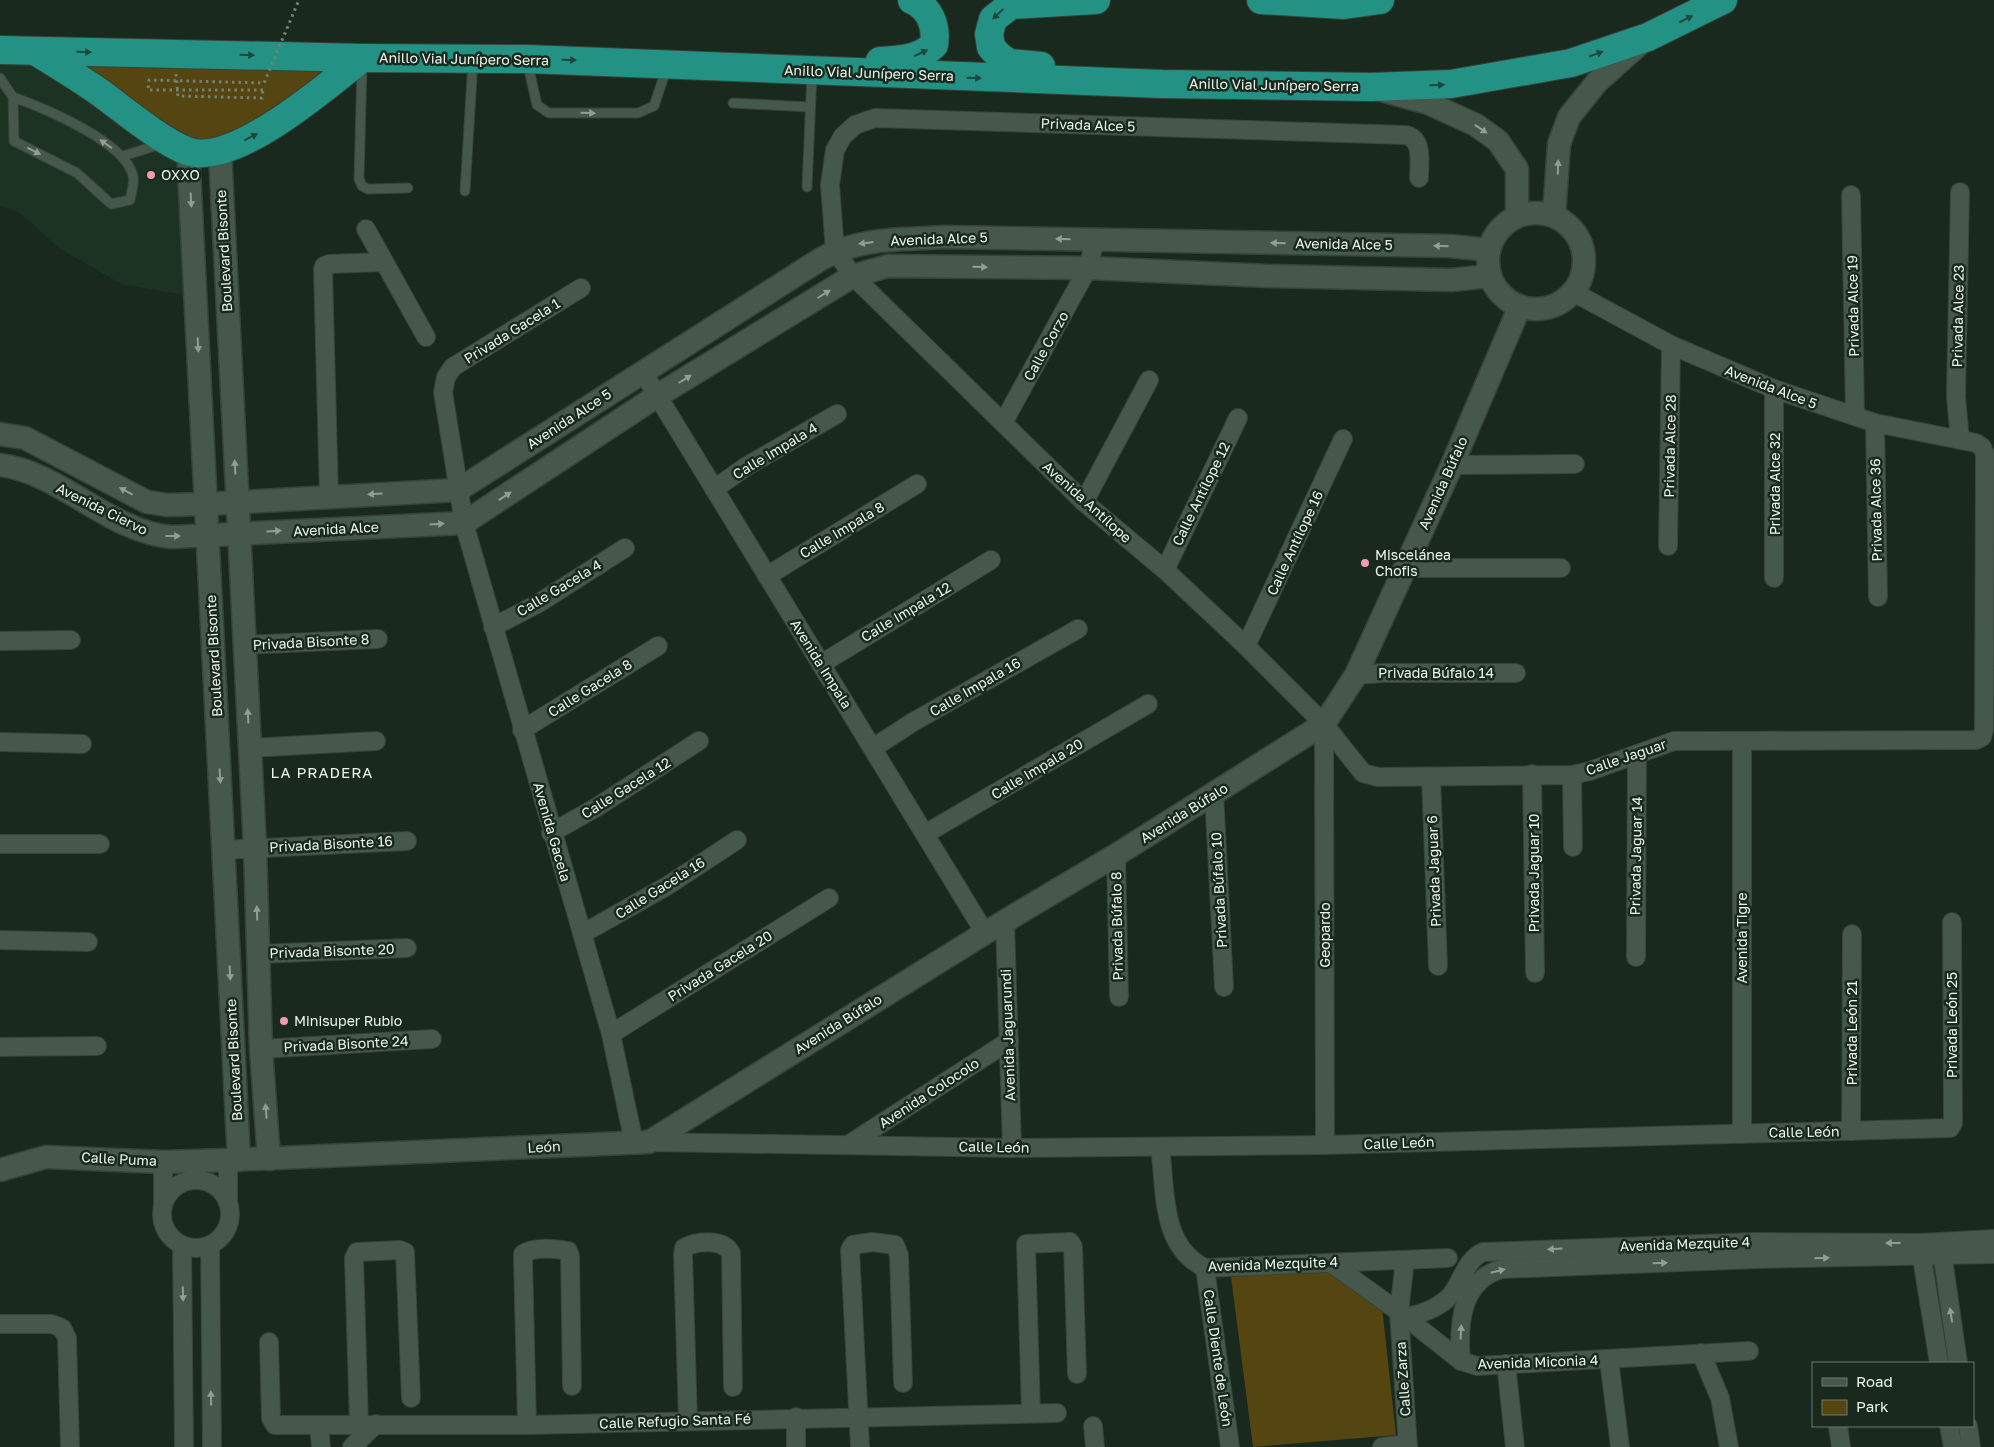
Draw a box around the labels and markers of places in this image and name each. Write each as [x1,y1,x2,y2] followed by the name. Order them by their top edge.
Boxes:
[161,166,200,183] place label: OXXO
[145,169,157,181] marker: OXXO
[1375,546,1451,579] place label: Miscelánea Chofis
[1359,557,1371,569] marker: Miscelánea Chofis
[294,1012,402,1029] place label: Minisuper Rubio
[278,1015,290,1027] marker: Minisuper Rubio

